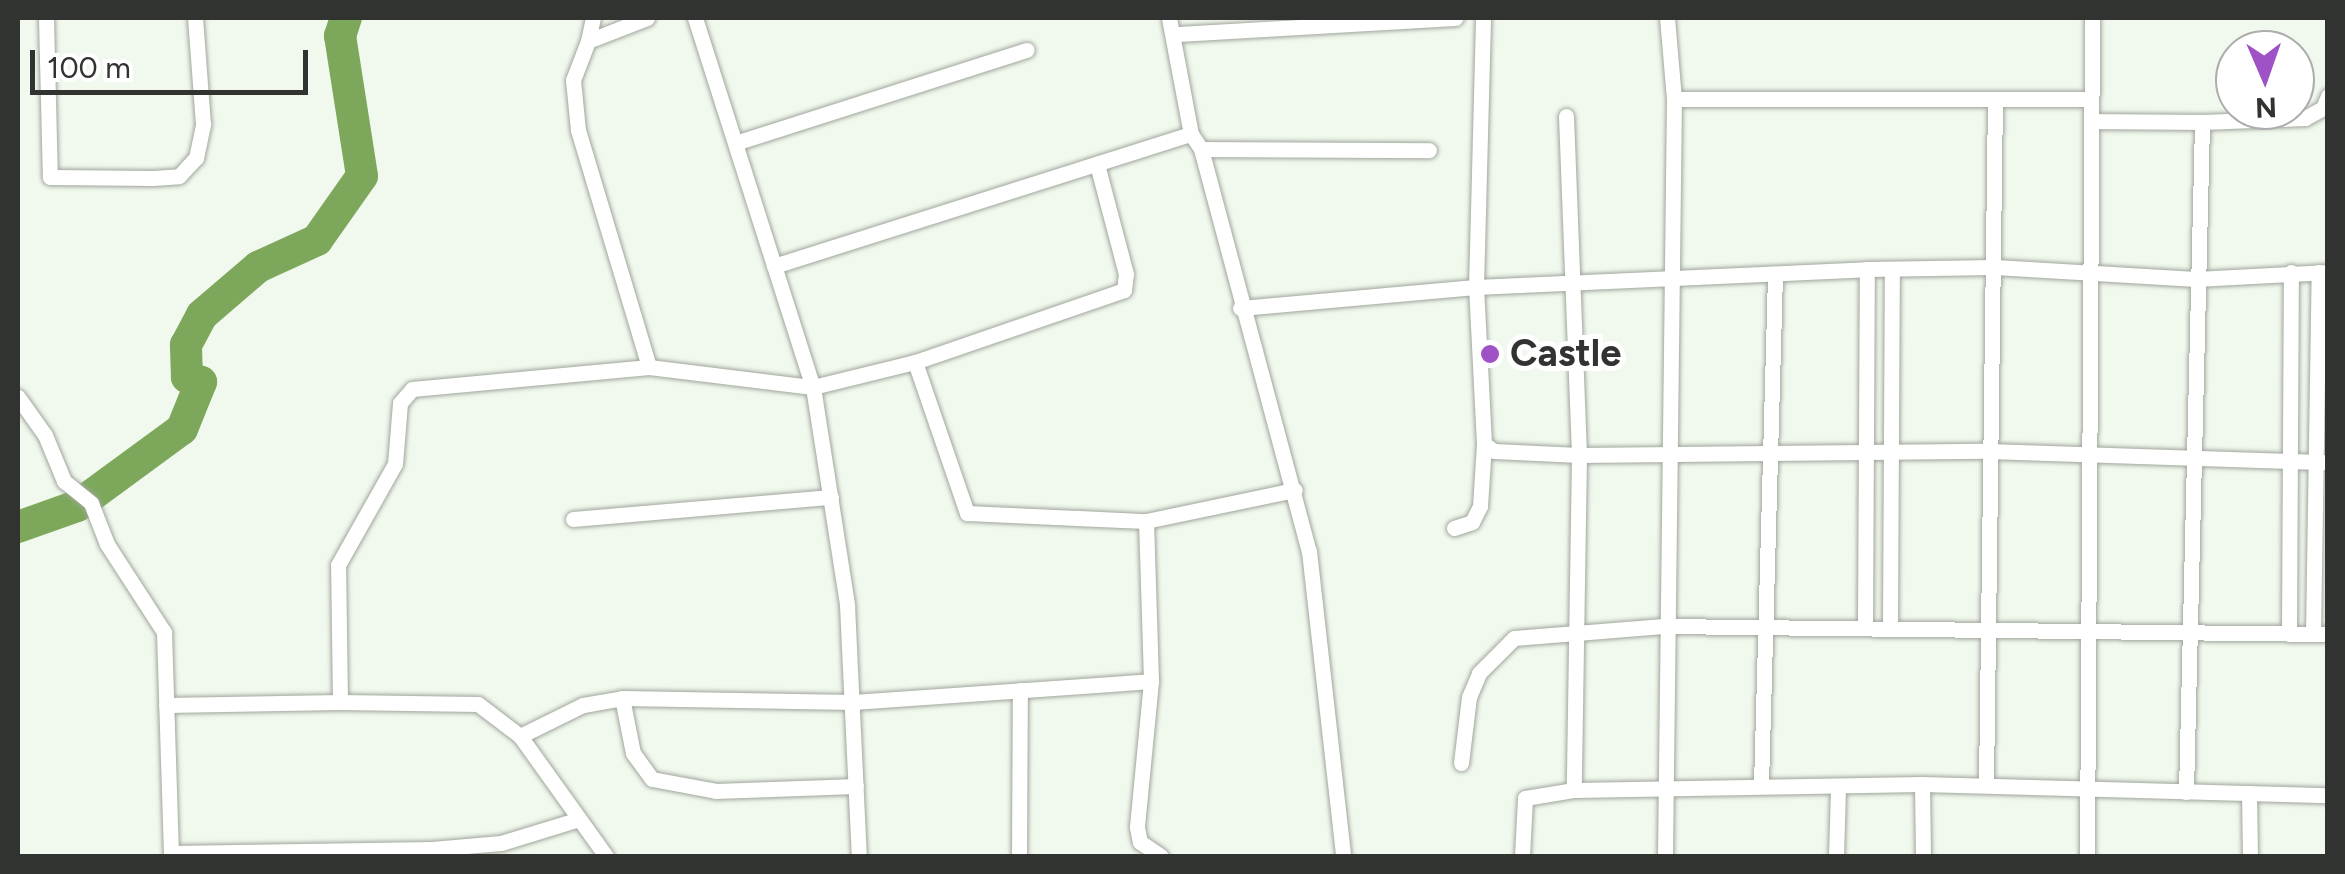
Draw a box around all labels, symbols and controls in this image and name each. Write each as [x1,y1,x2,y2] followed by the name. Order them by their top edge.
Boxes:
[35,30,312,92] scale bar
[2215,30,2315,130] north arrow
[47,49,131,86] text: 100 m
[2255,91,2277,125] text: N
[1510,331,1621,377] place label: Castle
[1479,343,1501,365] marker: Castle

